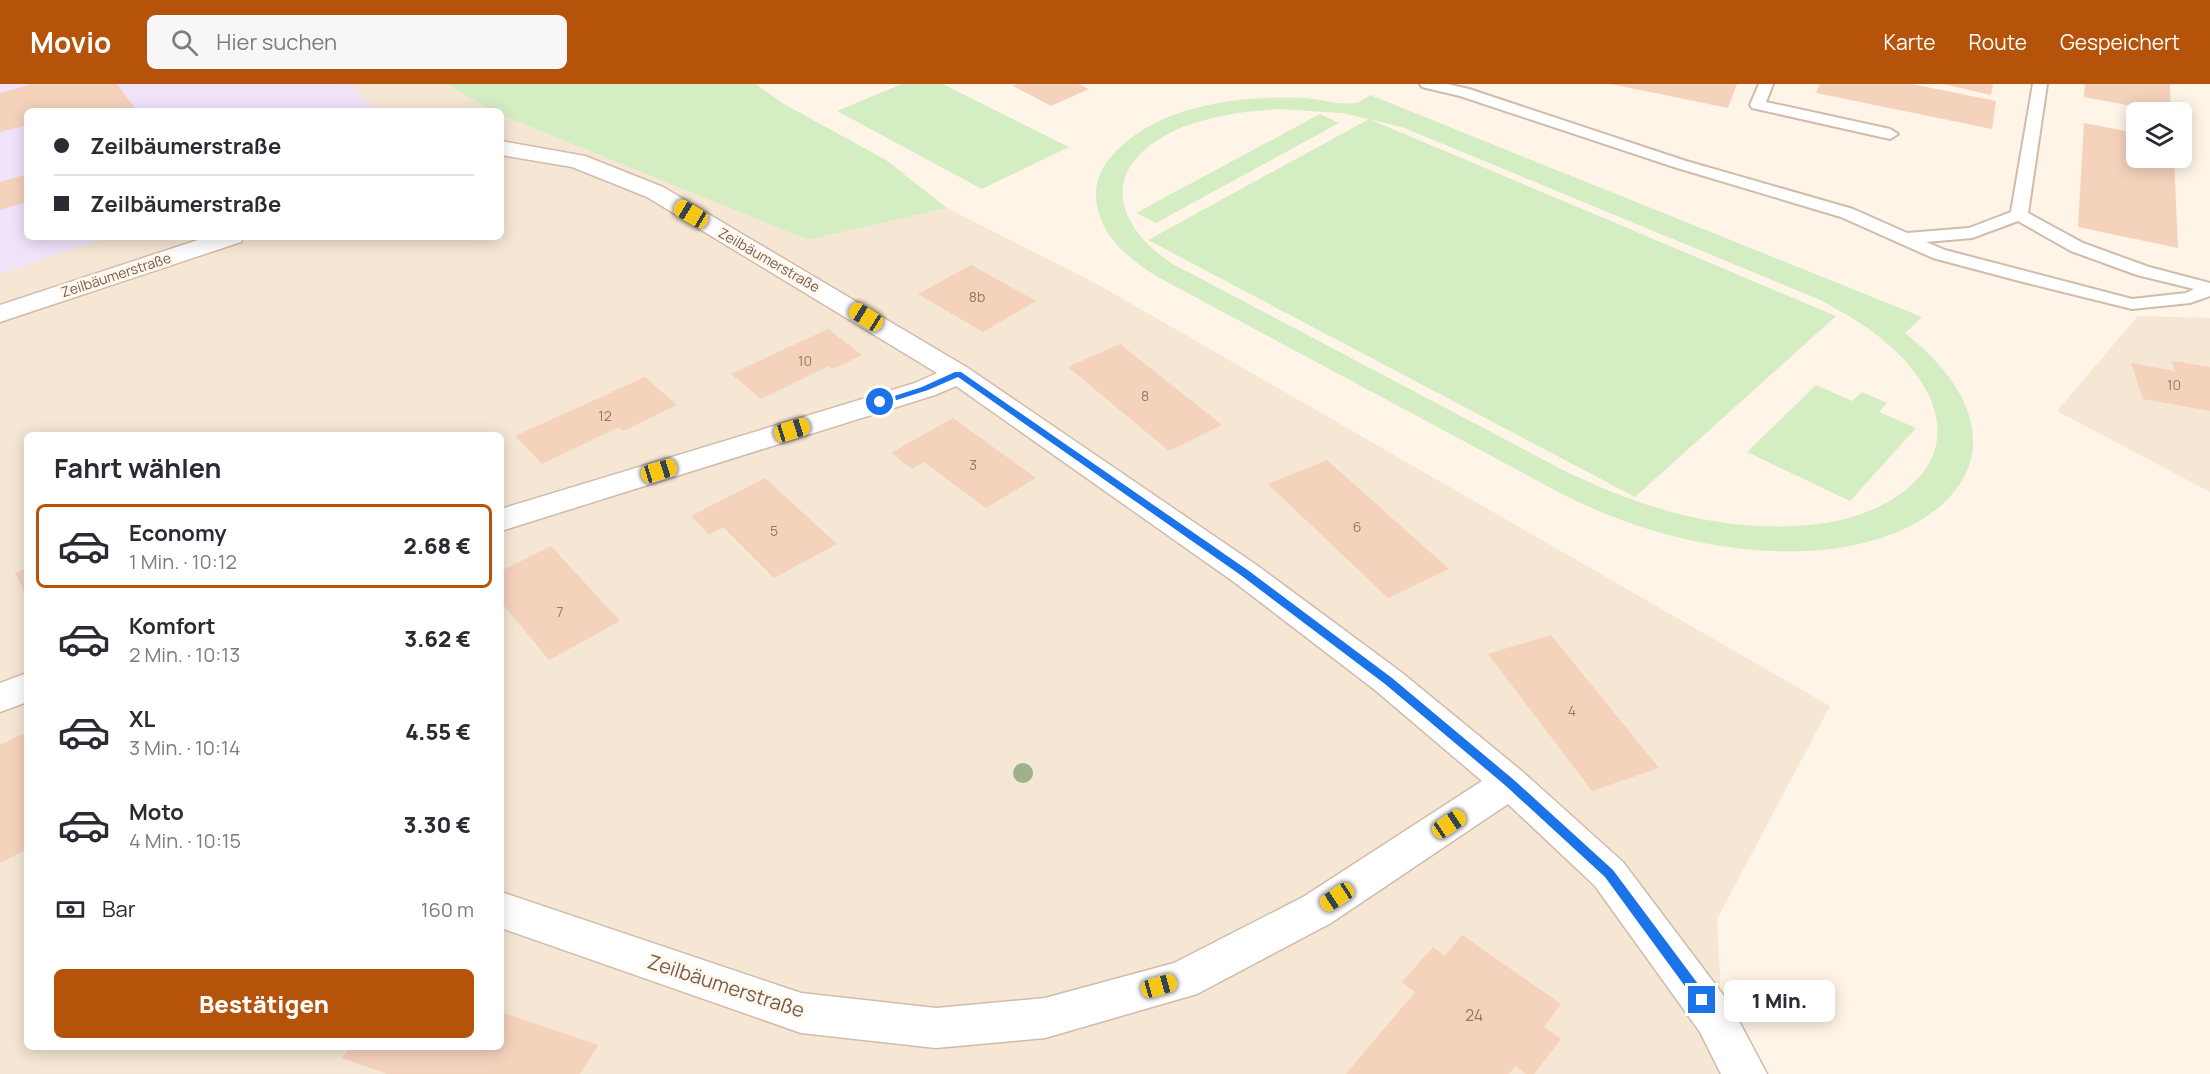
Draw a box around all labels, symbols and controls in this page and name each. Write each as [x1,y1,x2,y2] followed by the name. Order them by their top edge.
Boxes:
[147,15,567,69] search box
[30,23,111,61] text: Movio
[168,26,201,59] icon: search
[216,27,337,57] text: Hier suchen
[1884,28,1936,56] text: Karte
[1969,28,2027,56] text: Route
[2060,28,2180,56] text: Gespeichert
[2126,102,2192,168] map controls
[2126,102,2192,168] button: layers
[90,131,281,161] text: Zeilbäumerstraße
[90,189,281,219] text: Zeilbäumerstraße
[671,197,711,231] car
[715,223,824,296] street label: Zeilbäumerstraße
[58,248,173,301] street label: Zeilbäumerstraße
[969,287,985,306] house number: 8b
[846,300,886,334] car
[798,351,812,370] house number: 10
[2167,375,2181,394] house number: 10
[1141,386,1149,405] house number: 8
[866,388,893,415] route start
[598,406,612,425] house number: 12
[772,416,812,444] car
[54,449,222,486] text: Fahrt wählen
[969,455,977,474] house number: 3
[639,457,679,485] car
[1353,517,1361,536] house number: 6
[129,518,227,548] text: Economy
[57,519,111,573] icon: car
[770,521,778,540] house number: 5
[404,531,471,561] text: 2.68 €
[129,548,237,575] text: 1 Min. · 10:12
[556,602,564,621] house number: 7
[129,611,216,641] text: Komfort
[57,612,111,666] icon: car
[404,624,471,654] text: 3.62 €
[129,641,240,668] text: 2 Min. · 10:13
[1568,701,1576,720] house number: 4
[129,704,155,734] text: XL
[57,705,111,759] icon: car
[405,717,471,747] text: 4.55 €
[129,734,241,761] text: 3 Min. · 10:14
[129,797,184,827] text: Moto
[57,798,111,852] icon: car
[1429,806,1469,842] car
[403,810,471,840] text: 3.30 €
[129,827,241,854] text: 4 Min. · 10:15
[1317,880,1357,914] car
[54,893,87,926] icon: cash
[102,894,136,924] text: Bar
[421,896,474,923] text: 160 m
[644,947,808,1024] street label: Zeilbäumerstraße
[54,969,474,1038] button: Bestätigen
[1139,972,1179,1000] car
[1723,979,1834,1021] callout: 1 Min.
[1688,986,1715,1013] route end
[1752,987,1807,1014] text: 1 Min.
[1465,1004,1483,1026] house number: 24

